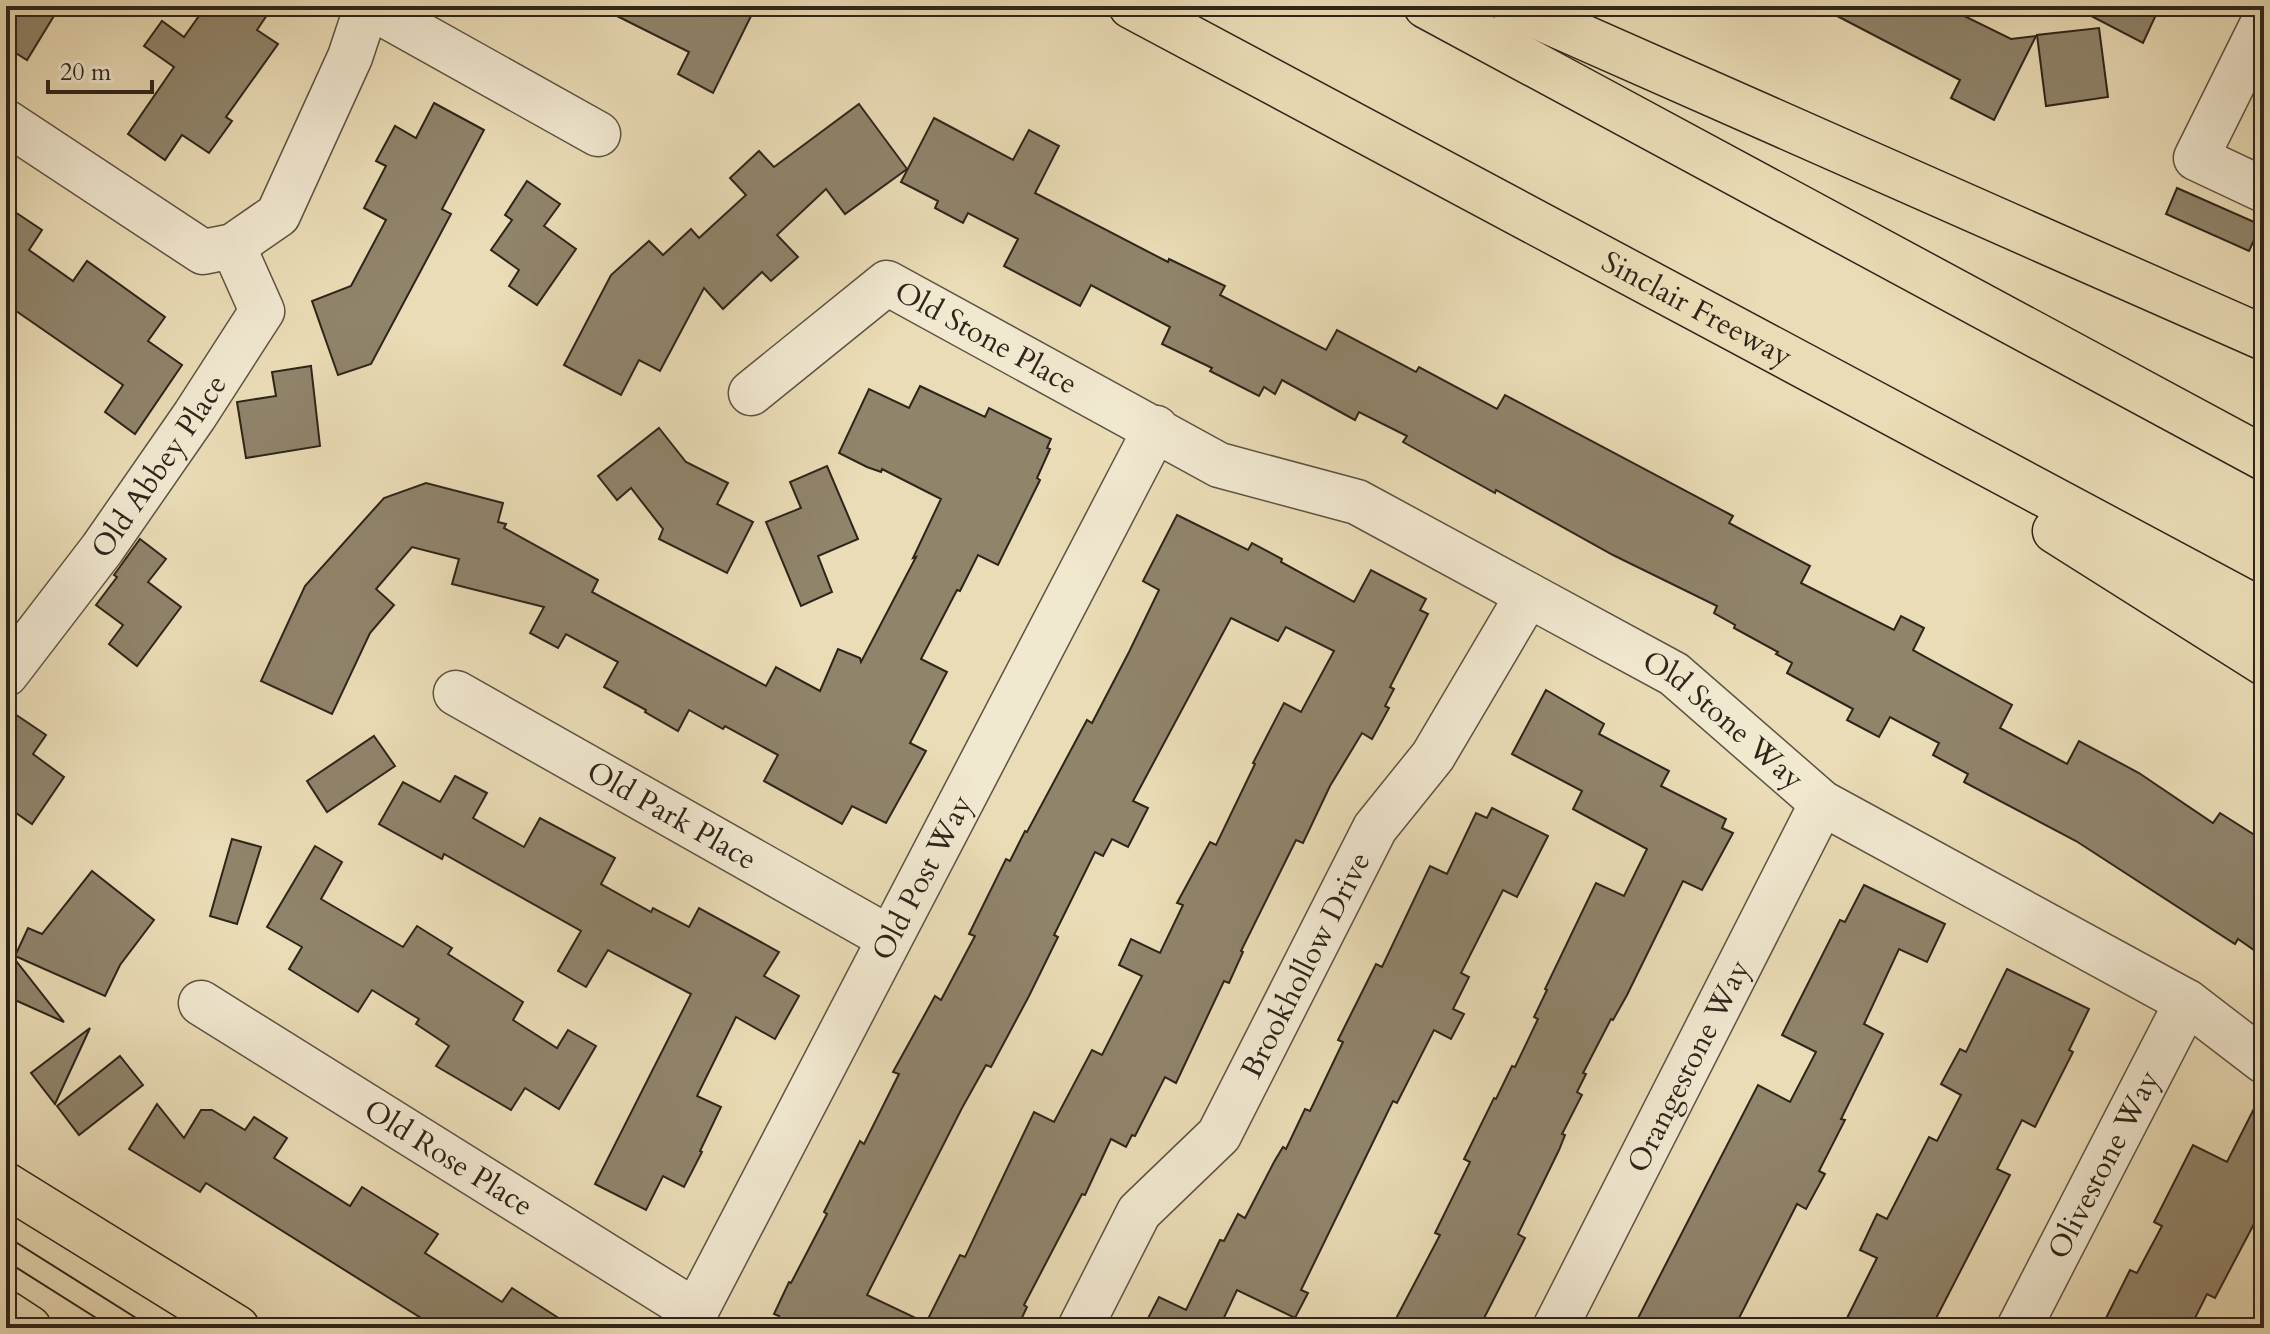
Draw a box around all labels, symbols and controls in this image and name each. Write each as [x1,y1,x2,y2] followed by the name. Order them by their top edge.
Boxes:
[48,44,152,94] scale bar
[60,56,112,89] text: 20 m
[1594,242,1799,377] street label: Sinclair Freeway
[887,271,1085,405] street label: Old Stone Place
[82,367,237,567] street label: Old Abbey Place
[1635,641,1813,799] street label: Old Stone Way
[579,751,764,880] street label: Old Park Place
[862,788,982,968] street label: Old Post Way
[1231,845,1381,1085] street label: Brookhollow Drive
[1617,953,1760,1180] street label: Orangestone Way
[2038,1063,2169,1266] street label: Olivestone Way
[356,1090,541,1226] street label: Old Rose Place

